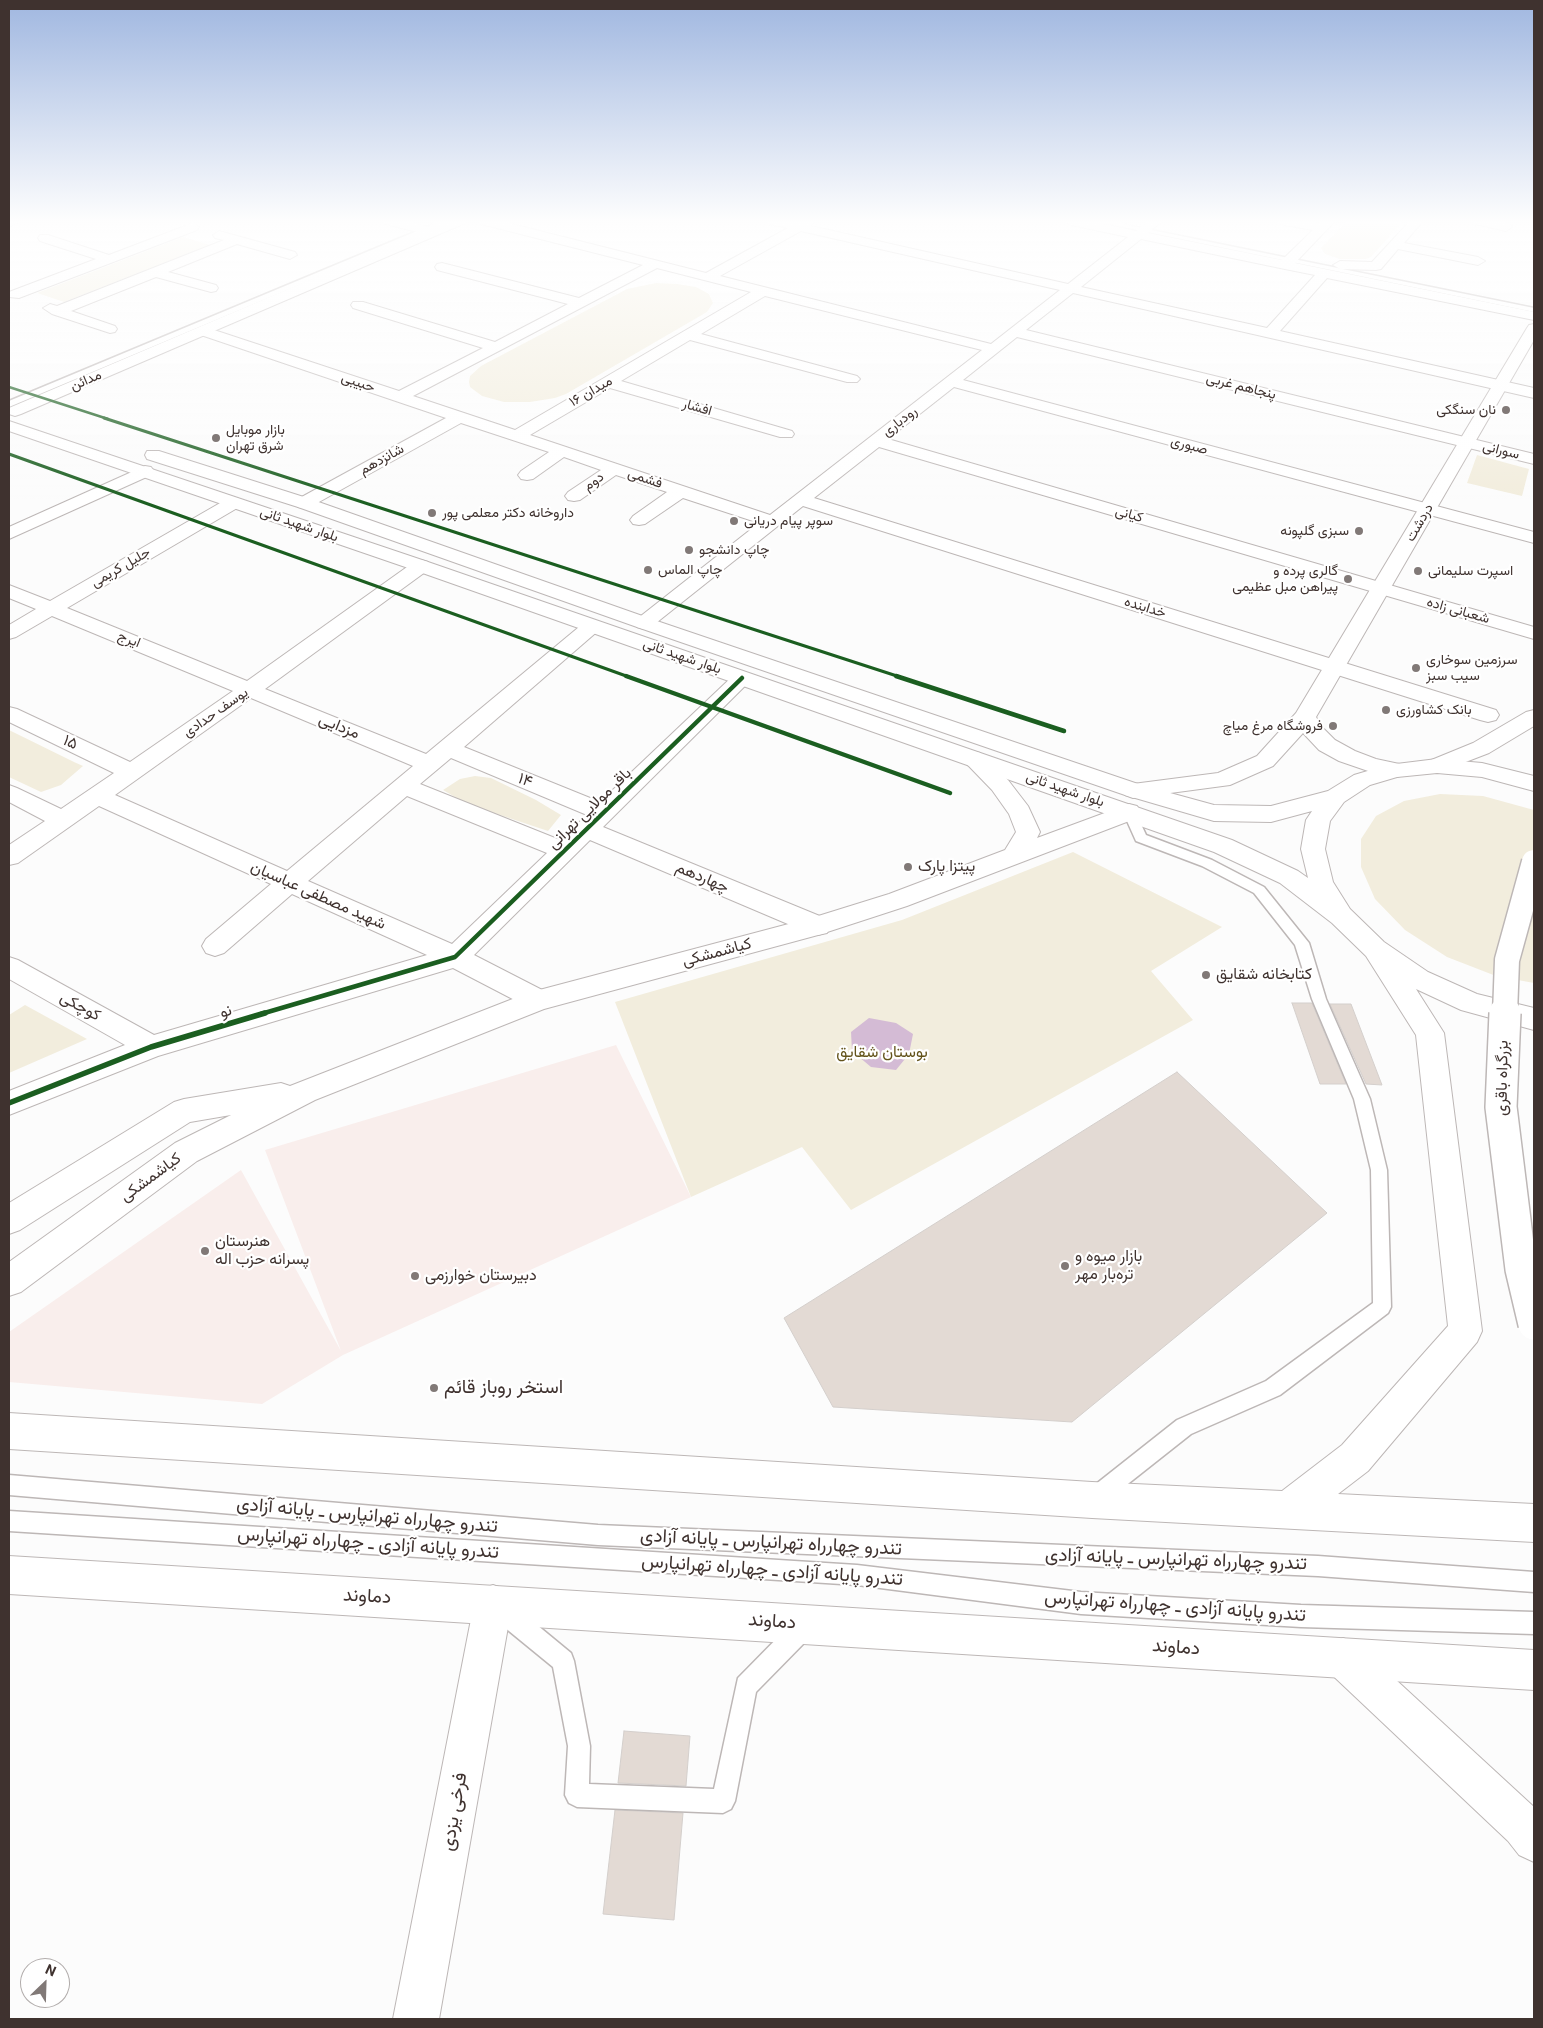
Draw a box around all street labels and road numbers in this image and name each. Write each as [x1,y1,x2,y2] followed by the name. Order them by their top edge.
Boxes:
[68,367,104,395] street label: مدائن
[339,369,377,397] street label: حبیبی
[1204,370,1278,404] street label: پنجاهم غربی
[566,373,616,411] street label: میدان ۱۶
[680,396,714,420] street label: افشار
[879,403,921,441] street label: رودباری
[1169,433,1209,459] street label: صبوری
[1481,438,1521,464] street label: سورانی
[357,441,407,479] street label: شانزدهم
[625,465,665,493] street label: فشمی
[580,469,608,495] street label: دوم
[1402,501,1438,545] street label: دردشت
[1113,503,1145,527] street label: کیانی
[258,504,340,546] street label: بلوار شهید ثانی
[88,544,154,592] street label: جلیل کریمی
[1122,594,1168,622] street label: خدابنده
[1425,594,1491,628] street label: شعبانی زاده
[115,628,143,652] street label: ایرج
[641,636,723,678] street label: بلوار شهید ثانی
[180,684,252,742] street label: یوسف حدادی
[316,710,362,744] street label: مزدایی
[60,731,80,755] street label: ۱۵
[544,764,636,854] street label: باقر مولایی تهرانی
[1024,769,1106,811] street label: بلوار شهید ثانی
[515,770,535,792] street label: ۱۴
[248,858,388,934] street label: شهید مصطفی عباسیان
[672,858,732,898] street label: چهاردهم
[680,935,754,971] street label: کیاشمشکی
[56,988,104,1026] street label: کوچکی
[218,1001,234,1023] street label: نو
[1493,1040,1513,1116] street label: بزرگراه باقری
[117,1149,185,1207] street label: کیاشمشکی
[235,1493,499,1539] street label: تندرو چهارراه تهرانپارس ـ پایانه آزادی
[236,1523,500,1565] street label: تندرو پایانه آزادی ـ چهارراه تهرانپارس
[639,1525,903,1561] street label: تندرو چهارراه تهرانپارس ـ پایانه آزادی
[1045,1544,1307,1576] street label: تندرو چهارراه تهرانپارس ـ پایانه آزادی
[640,1550,904,1592] street label: تندرو پایانه آزادی ـ چهارراه تهرانپارس
[342,1584,392,1610] street label: دماوند
[1043,1586,1307,1628] street label: تندرو پایانه آزادی ـ چهارراه تهرانپارس
[747,1609,797,1635] street label: دماوند
[1151,1635,1201,1661] street label: دماوند
[437,1771,473,1853] street label: فرخی یزدی

